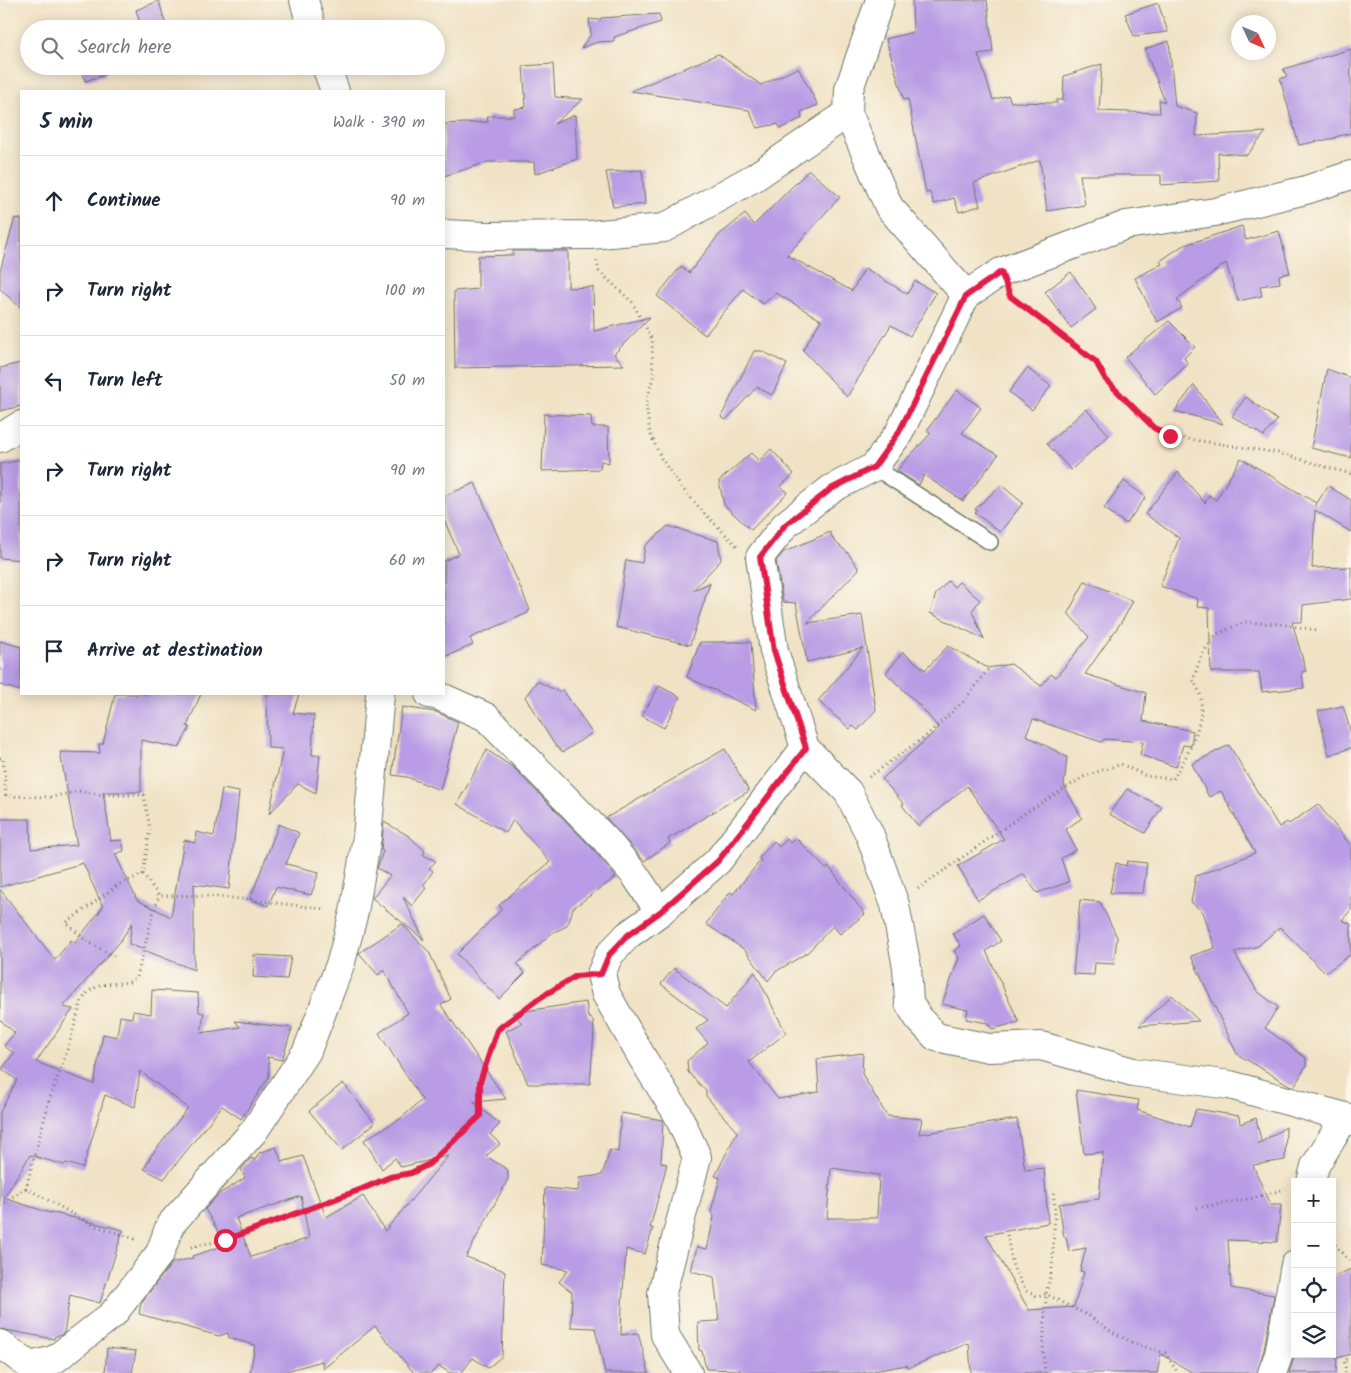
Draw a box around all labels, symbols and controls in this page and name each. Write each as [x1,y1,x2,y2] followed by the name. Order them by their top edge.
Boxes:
[1231,15,1276,60] north arrow
[20,20,445,75] search box
[78,33,172,63] text: Search here
[38,34,66,62] icon: search
[40,106,93,139] text: 5 min
[333,110,425,135] text: Walk · 390 m
[87,186,160,216] text: Continue
[40,187,68,215] icon: ahead
[390,188,425,213] text: 90 m
[87,276,172,306] text: Turn right
[40,277,68,305] icon: right
[385,278,425,303] text: 100 m
[87,366,162,396] text: Turn left
[40,367,68,395] icon: left
[389,368,425,393] text: 50 m
[1159,425,1182,448] route end
[87,456,172,486] text: Turn right
[40,457,68,485] icon: right
[390,458,425,483] text: 90 m
[87,546,172,576] text: Turn right
[40,547,68,575] icon: right
[389,548,425,573] text: 60 m
[87,636,263,666] text: Arrive at destination
[40,637,68,665] icon: arrive
[1291,1178,1336,1358] map controls
[1291,1178,1336,1223] button: +
[1291,1223,1336,1268] button: −
[214,1229,237,1252] route start
[1291,1268,1336,1313] button: locate
[1291,1313,1336,1358] button: layers

